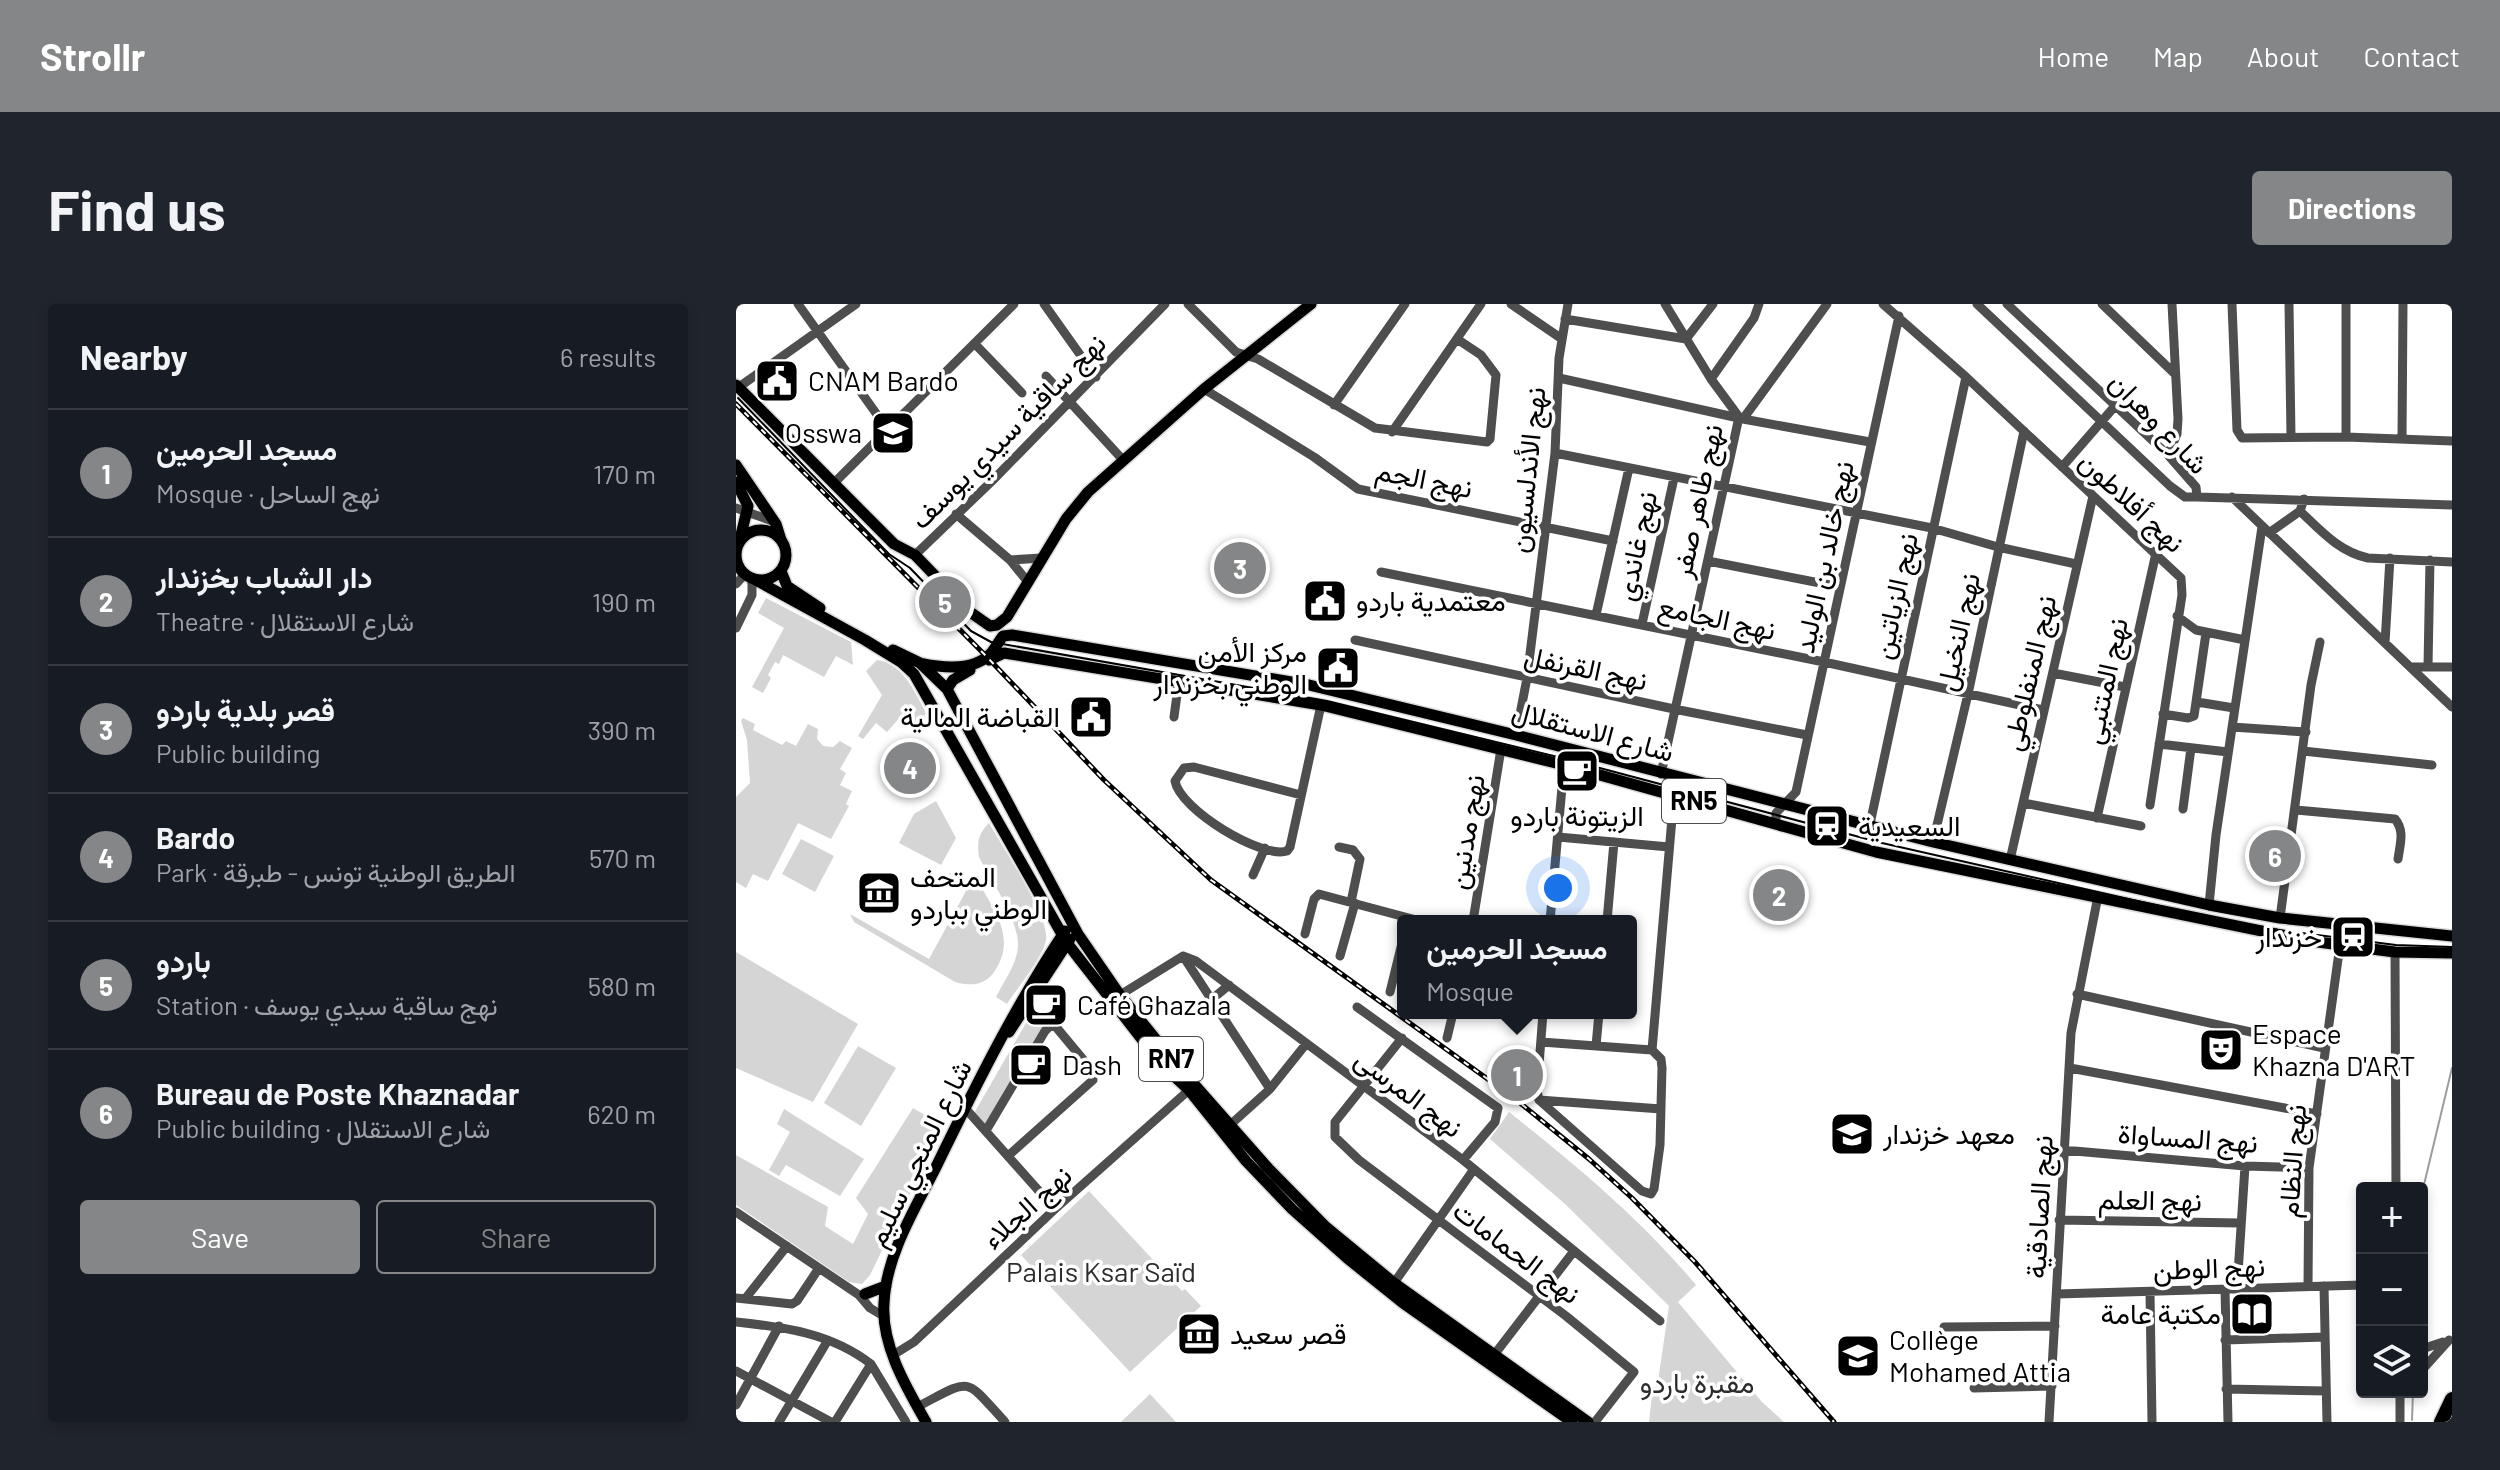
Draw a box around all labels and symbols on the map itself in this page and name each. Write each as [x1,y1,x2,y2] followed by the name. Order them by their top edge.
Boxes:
[902,325,1117,540] street label: نهج ساقية سيدي يوسف
[753,357,801,405] public building icon: CNAM Bardo
[808,363,959,397] place label: CNAM Bardo
[2101,364,2216,482] street label: شارع وهران
[1500,385,1556,555] street label: نهج الأندلسيون
[869,409,917,457] school or university icon: Osswa
[785,415,862,449] place label: Osswa
[1663,421,1733,583] street label: نهج طاهر صفر
[2070,444,2193,562] street label: نهج أفلاطون
[1372,452,1476,508] street label: نهج الجم
[1786,458,1864,657] street label: نهج خالد بن الوليد
[1607,488,1670,605] street label: نهج غاندي
[1864,530,1928,663] street label: نهج الزياتين
[1214,538,1266,598] pin: 3
[1928,570,1990,695] street label: نهج النخيل
[919,572,971,632] pin: 5
[1301,577,1349,625] public building icon: معتمدية باردو
[1356,583,1506,619] place label: معتمدية باردو
[1654,588,1779,650] street label: نهج الجامع
[1994,592,2069,755] street label: نهج المنفلوطي
[2074,615,2141,748] street label: نهج المتنبي
[1152,634,1307,707] place label: مركز الأمن الوطني بخزندار
[1521,637,1651,701] street label: نهج القرنفل
[1314,644,1362,692] public building icon: مركز الأمن الوطني بخزندار
[1508,692,1678,771] street label: شارع الاستقلال
[1067,693,1115,741] public building icon: القباضة المالية
[900,699,1060,734] place label: القباضة المالية
[884,738,936,798] pin: 4
[1553,747,1601,795] cafe icon: الزيتونة باردو
[1439,772,1495,892] street label: نهج مدنين
[1662,779,1726,823] road number: RN5
[1510,798,1644,834] place label: الزيتونة باردو
[1803,802,1851,850] station icon: السعيدية
[1858,808,1961,842] place label: السعيدية
[2249,826,2301,886] pin: 6
[910,859,1047,932] place label: المتحف الوطني بباردو
[1753,865,1805,925] pin: 2
[1538,868,1578,908] your location
[855,869,903,917] museum icon: المتحف الوطني بباردو
[2329,913,2377,961] station icon: خزندار
[2254,919,2322,955] place label: خزندار
[1022,981,1070,1029] cafe icon: Café Ghazala
[1077,987,1231,1021] place label: Café Ghazala
[2252,1016,2415,1082] place label: Espace Khazna D'ART
[2197,1026,2245,1074] theatre icon: Espace Khazna D'ART
[1139,1037,1203,1081] road number: RN7
[1007,1041,1055,1089] cafe icon: Dash
[1347,1041,1470,1147] street label: نهج المرسى
[1491,1045,1543,1105] pin: 1
[1062,1047,1122,1081] place label: Dash
[858,1054,984,1255] street label: شارع المنجي سليم
[2270,1103,2316,1219] street label: نهج النظام
[1828,1110,1876,1158] school or university icon: معهد خزندار
[2117,1115,2259,1163] street label: نهج المساواة
[1882,1116,2015,1152] place label: معهد خزندار
[2017,1134,2063,1280] street label: نهج الصادقية
[975,1157,1081,1258] street label: نهج الجلاء
[2098,1181,2202,1221] street label: نهج العلم
[1445,1192,1588,1313] street label: نهج الحمامات
[2152,1248,2266,1290] street label: نهج الوطن
[1006,1254,1196,1288] park label: Palais Ksar Saïd
[2228,1290,2276,1338] library icon: مكتبة عامة
[2101,1296,2221,1331] place label: مكتبة عامة
[1175,1310,1223,1358] museum icon: قصر سعيد
[1230,1316,1346,1352] place label: قصر سعيد
[1889,1322,2071,1388] place label: Collège Mohamed Attia
[1834,1332,1882,1380] school or university icon: Collège Mohamed Attia
[1640,1365,1754,1401] park label: مقبرة باردو

